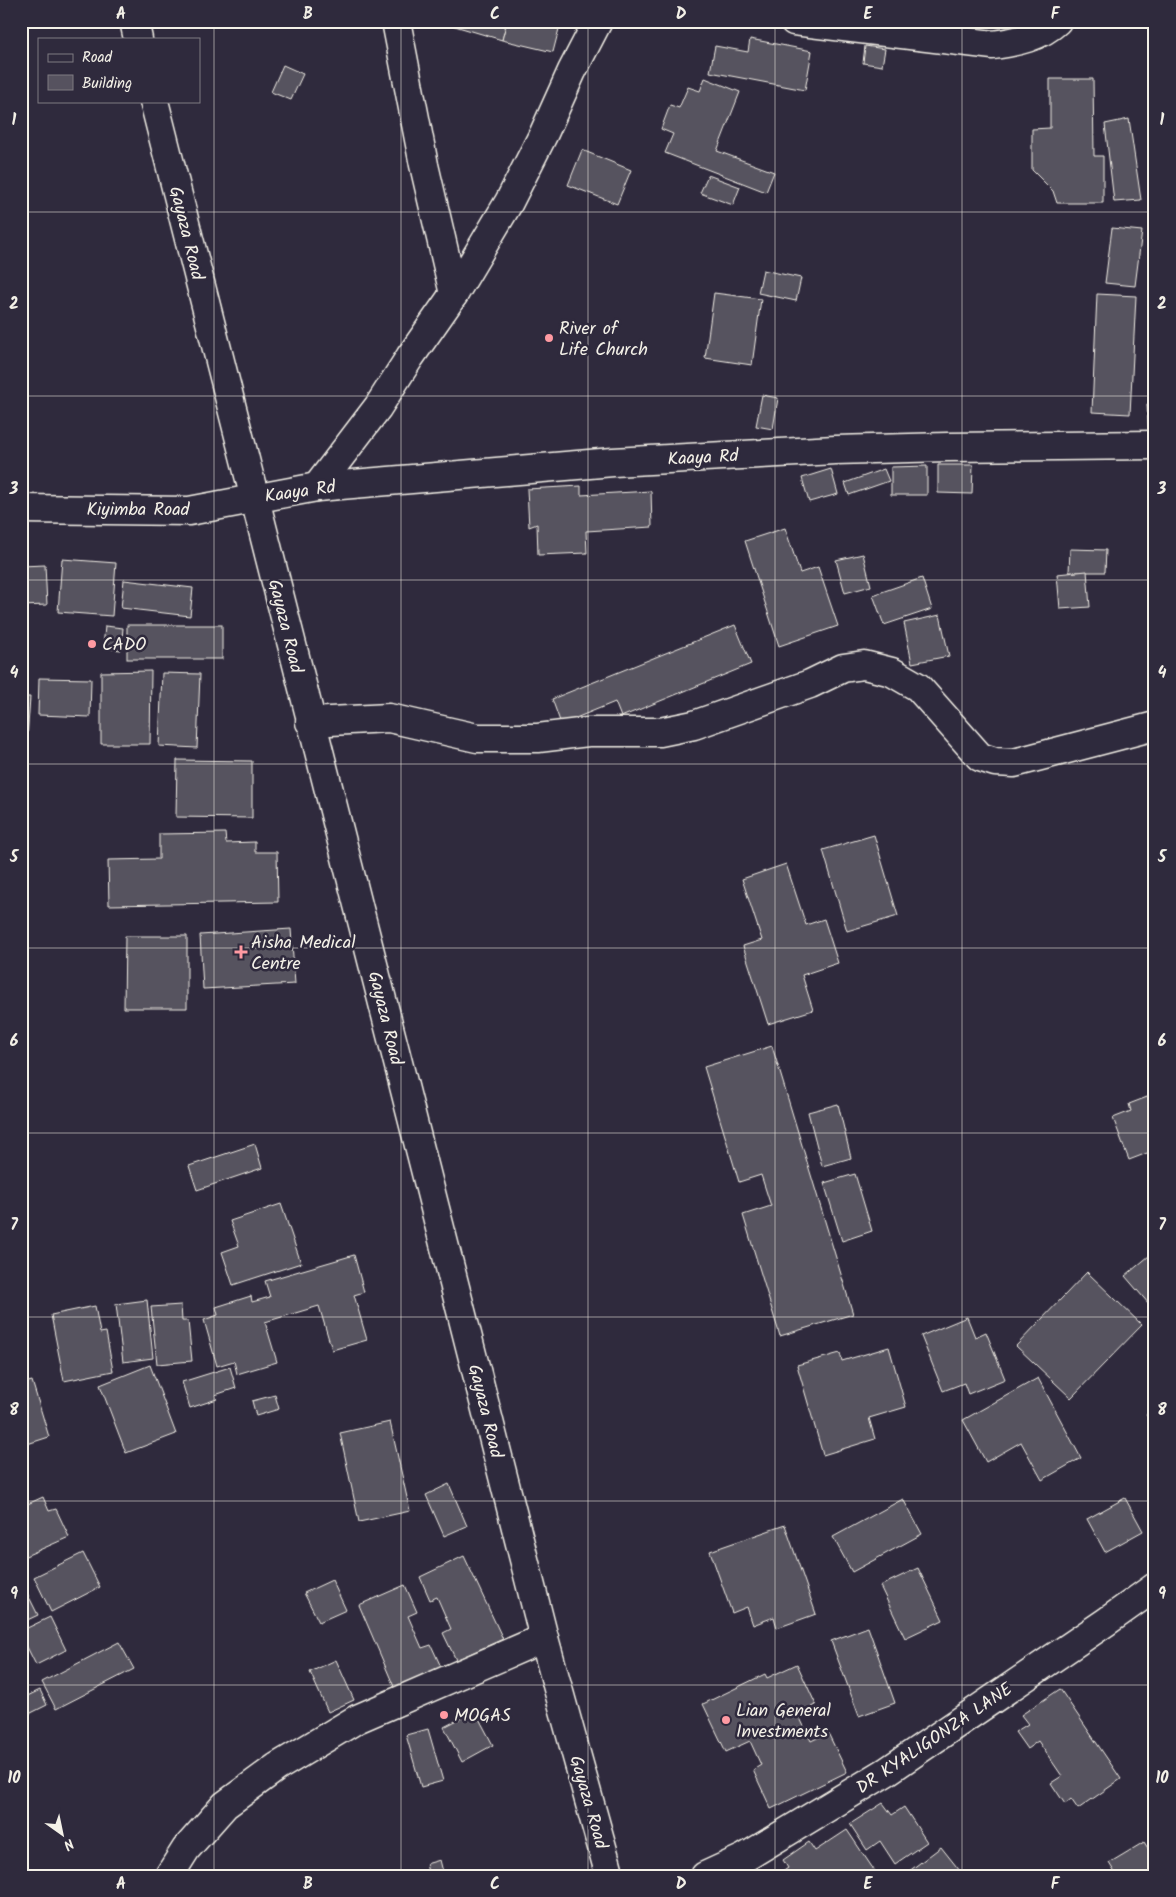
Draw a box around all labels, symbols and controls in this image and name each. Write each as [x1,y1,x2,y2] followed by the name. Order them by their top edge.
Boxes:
[116,2,126,27] text: A
[303,2,313,27] text: B
[490,2,500,27] text: C
[676,2,687,27] text: D
[864,2,874,27] text: E
[1051,2,1061,27] text: F
[38,38,200,102] legend
[82,46,113,70] text: Road
[82,72,132,96] text: Building
[12,108,17,133] text: 1
[1160,108,1165,133] text: 1
[160,183,211,284] street label: Gayaza Road
[9,292,19,317] text: 2
[1157,292,1167,317] text: 2
[559,315,648,365] place label: River of Life Church
[543,332,555,344] marker: River of Life Church
[667,442,740,475] street label: Kaaya Rd
[263,473,338,512] street label: Kaaya Rd
[9,477,19,502] text: 3
[1157,477,1167,502] text: 3
[86,496,191,525] street label: Kiyimba Road
[259,576,310,677] street label: Gayaza Road
[102,631,146,660] place label: CADO
[86,638,98,650] marker: CADO
[10,661,19,686] text: 4
[1158,661,1167,686] text: 4
[9,845,20,870] text: 5
[1157,845,1168,870] text: 5
[251,929,356,979] place label: Aisha Medical Centre
[235,946,247,958] marker: Aisha Medical Centre
[359,968,410,1069] street label: Gayaza Road
[10,1029,19,1054] text: 6
[1158,1029,1167,1054] text: 6
[10,1213,18,1238] text: 7
[1158,1213,1166,1238] text: 7
[459,1361,510,1462] street label: Gayaza Road
[9,1398,19,1423] text: 8
[1157,1398,1167,1423] text: 8
[10,1582,18,1607] text: 9
[1158,1582,1166,1607] text: 9
[851,1676,1019,1803] street label: DR KYALIGONZA LANE
[736,1697,832,1747] place label: Lian General Investments
[454,1702,511,1731] place label: MOGAS
[438,1709,450,1721] marker: MOGAS
[720,1714,732,1726] marker: Lian General Investments
[560,1752,615,1854] street label: Gayaza Road
[7,1766,21,1791] text: 10
[1155,1766,1169,1791] text: 10
[38,1810,88,1860] north arrow
[59,1832,78,1856] text: N
[116,1872,126,1897] text: A
[303,1872,313,1897] text: B
[490,1872,500,1897] text: C
[676,1872,687,1897] text: D
[864,1872,874,1897] text: E
[1051,1872,1061,1897] text: F

